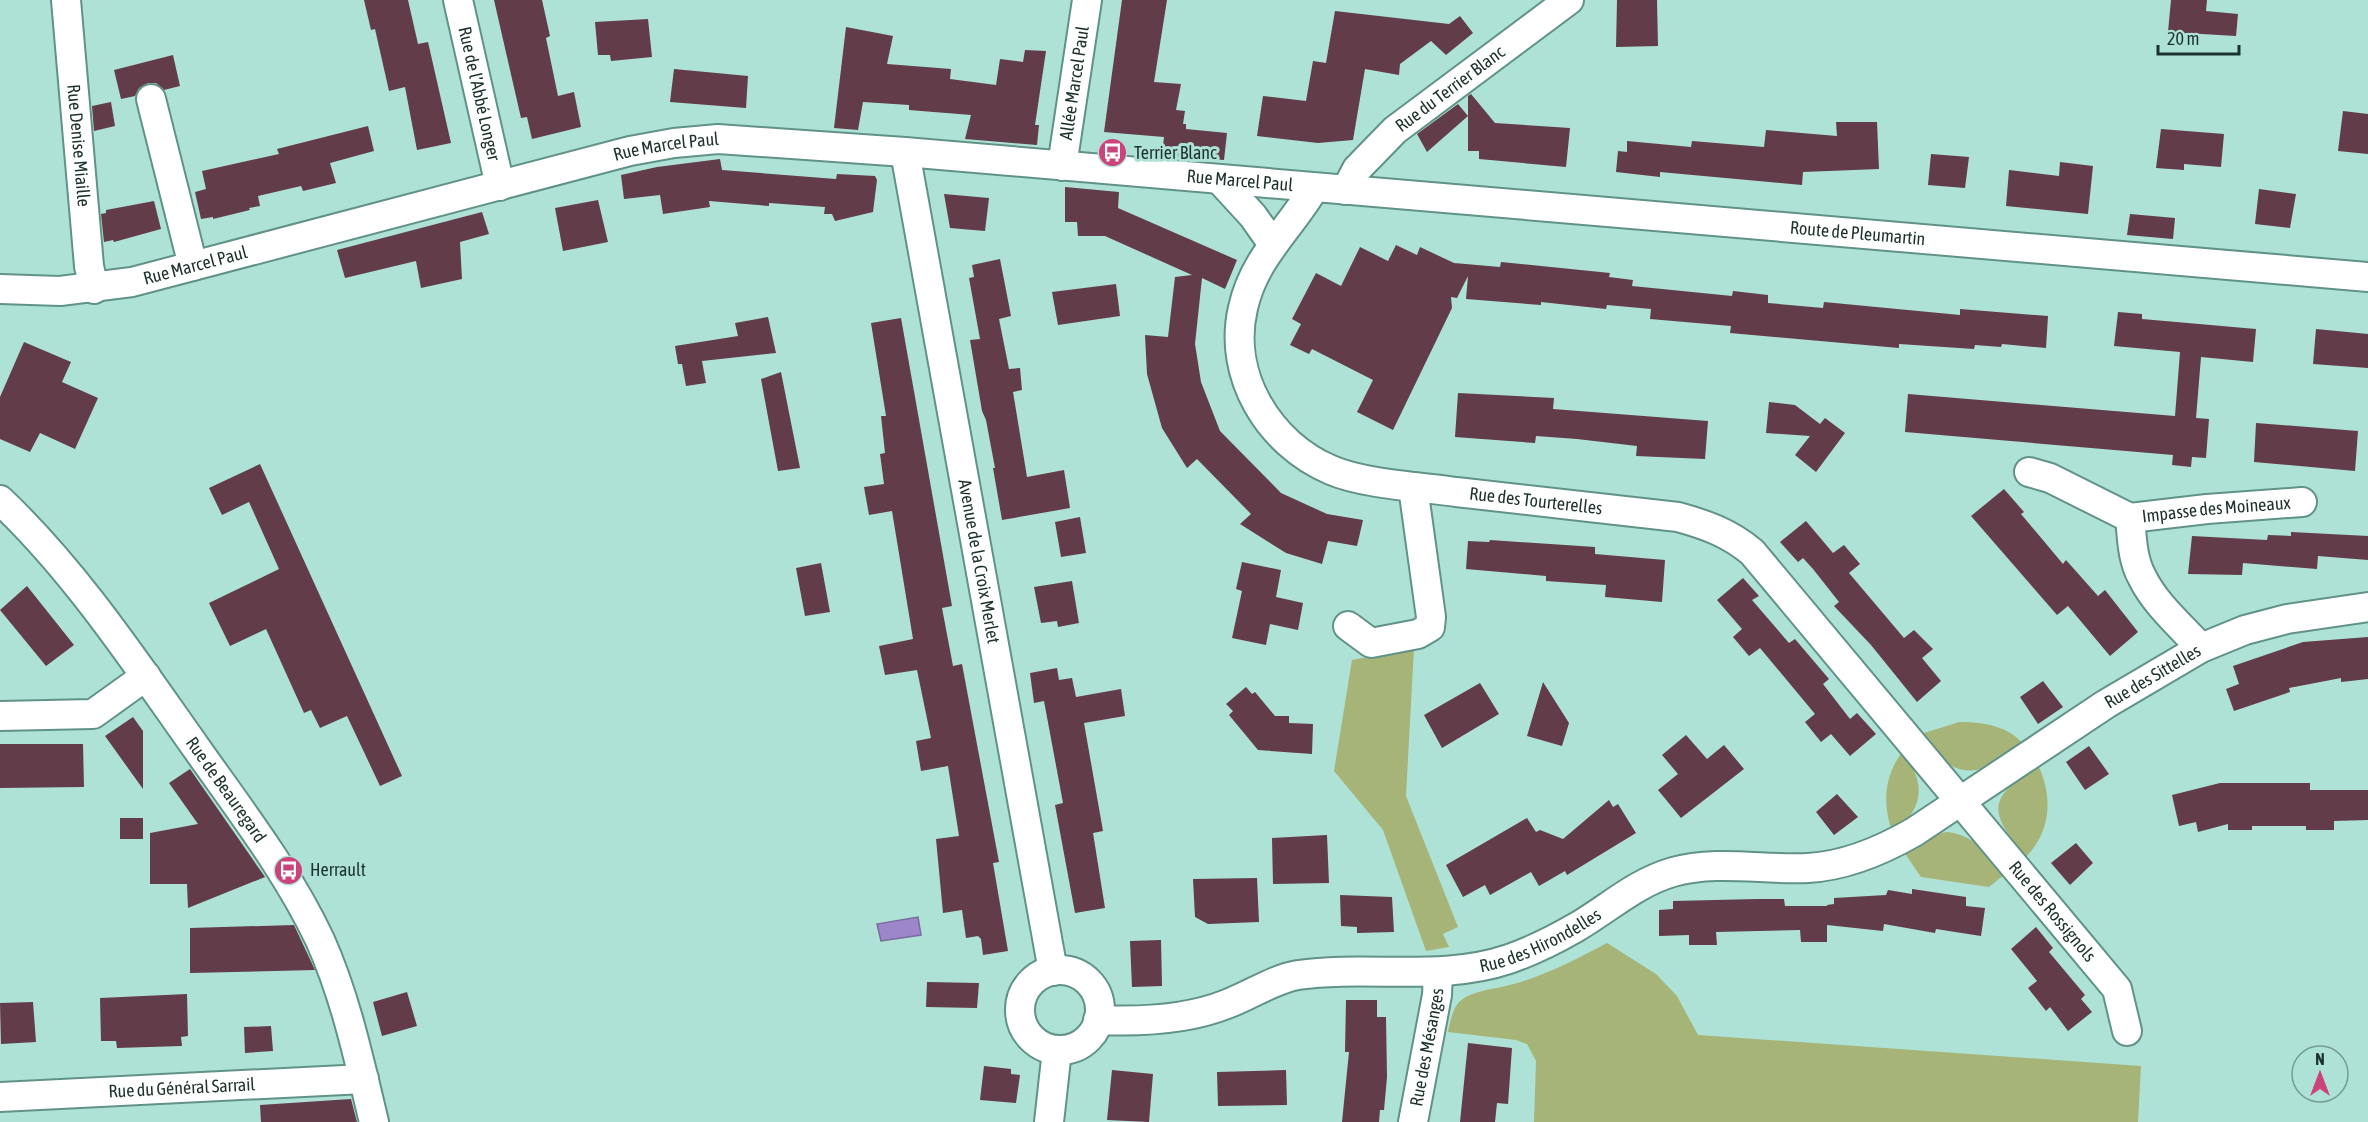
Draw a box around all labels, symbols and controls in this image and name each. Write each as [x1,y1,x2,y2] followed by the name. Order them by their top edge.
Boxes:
[2158,18,2239,56] scale bar
[1055,24,1093,141] street label: Allée Marcel Paul
[454,25,505,163] street label: Rue de l’Abbé Longer
[2167,28,2199,49] text: 20 m
[1391,41,1509,136] street label: Rue du Terrier Blanc
[63,83,95,207] street label: Rue Denise Miaille
[611,128,720,165] street label: Rue Marcel Paul
[1097,137,1129,169] bus stop icon: Terrier Blanc
[1134,142,1217,163] place label: Terrier Blanc
[1186,165,1294,195] street label: Rue Marcel Paul
[1789,217,1926,249] street label: Route de Pleumartin
[141,241,250,289] street label: Rue Marcel Paul
[954,477,1005,645] street label: Avenue de la Croix Merlet
[1468,483,1604,518] street label: Rue des Tourterelles
[2141,492,2291,527] street label: Impasse des Moineaux
[2101,640,2204,713] street label: Rue des Sittelles
[182,733,271,846] street label: Rue de Beauregard
[273,854,305,886] bus stop icon: Herrault
[2005,857,2101,966] street label: Rue des Rossignols
[310,859,366,880] place label: Herrault
[1478,904,1605,976] street label: Rue des Hirondelles
[1405,988,1447,1108] street label: Rue des Mésanges
[2290,1044,2350,1104] north arrow
[2315,1050,2325,1068] text: N
[108,1073,256,1102] street label: Rue du Général Sarrail

